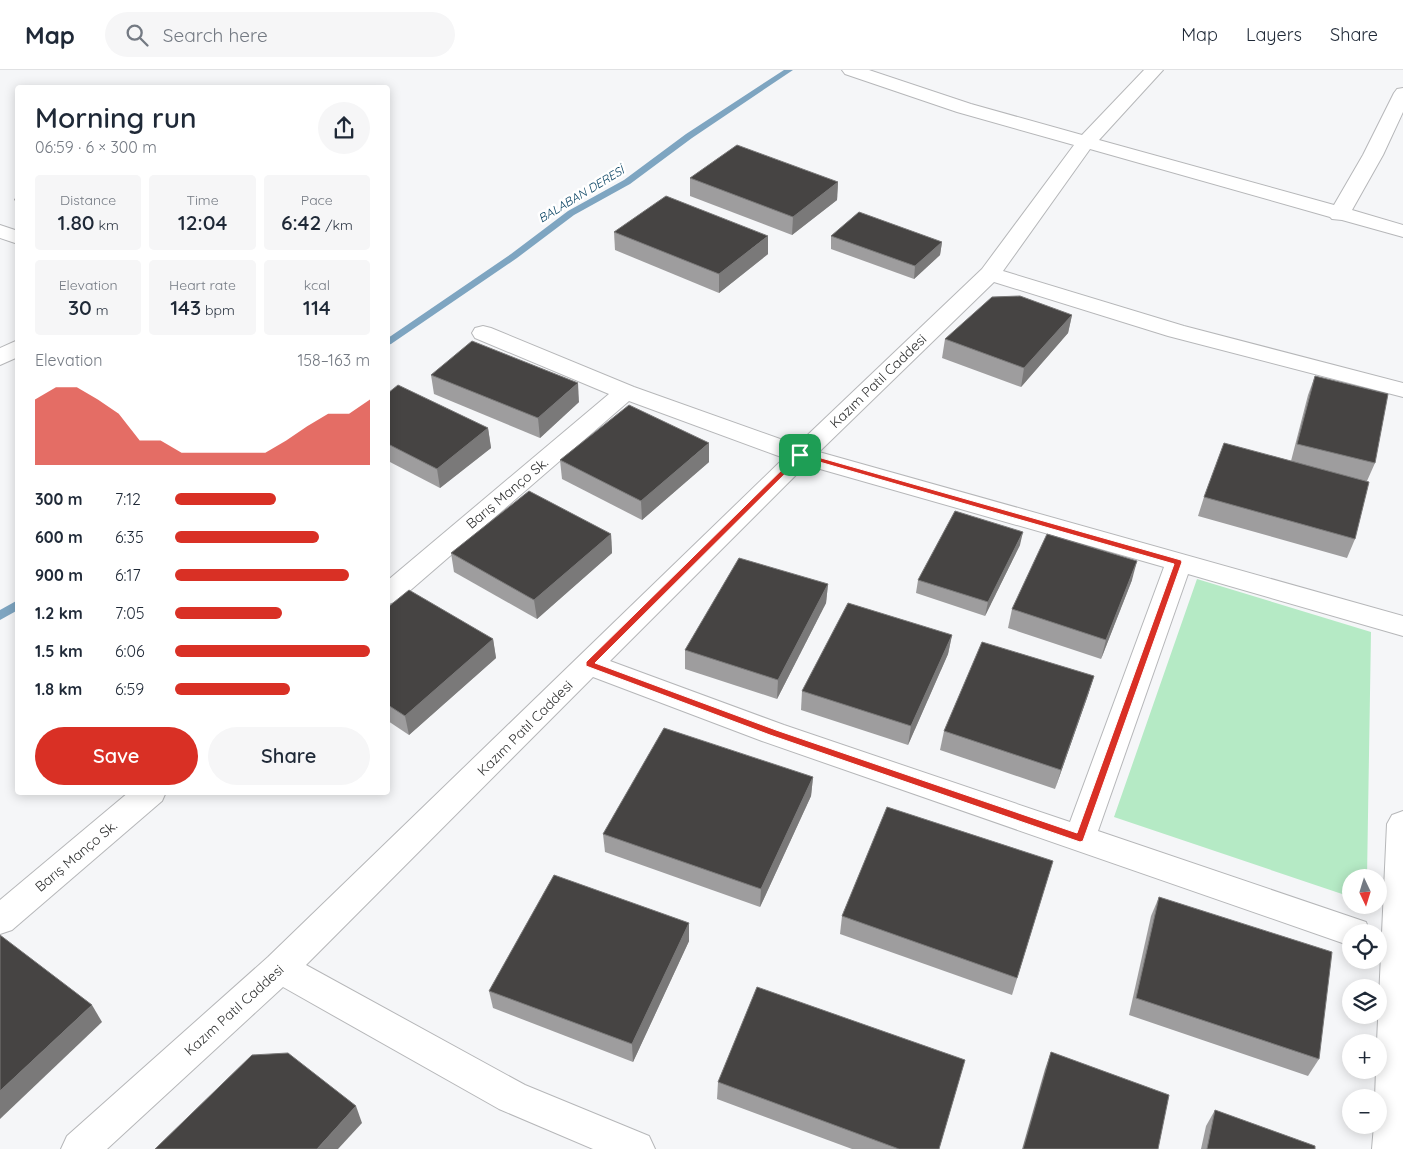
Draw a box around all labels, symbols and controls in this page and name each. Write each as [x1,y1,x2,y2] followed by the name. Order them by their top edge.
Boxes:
[105,12,455,57] search box
[25,20,75,50] text: Map
[123,21,151,49] icon: search
[163,23,268,47] text: Search here
[1181,23,1218,46] text: Map
[1246,23,1302,46] text: Layers
[1330,23,1378,46] text: Share
[35,100,196,135] text: Morning run
[318,102,370,154] button: share
[35,137,157,157] text: 06:59 · 6 × 300 m
[535,161,628,226] water label: BALABAN DERESİ
[60,191,116,209] text: Distance
[186,191,219,209] text: Time
[301,191,333,209] text: Pace
[58,209,95,235] text: 1.80
[178,209,227,235] text: 12:04
[281,209,321,235] text: 6:42
[95,216,119,234] text: km
[321,216,353,234] text: /km
[59,276,118,294] text: Elevation
[169,276,236,294] text: Heart rate
[304,276,330,294] text: kcal
[68,294,92,320] text: 30
[170,294,201,320] text: 143
[303,294,331,320] text: 114
[92,301,108,319] text: m
[201,301,235,319] text: bpm
[826,330,930,432] street label: Kazım Patıl Caddesi
[35,350,102,370] text: Elevation
[297,350,370,370] text: 158–163 m
[779,434,821,476] pin
[786,441,814,469] icon: arrive
[462,453,552,533] street label: Barış Manço Sk.
[35,489,82,509] text: 300 m
[115,489,141,509] text: 7:12
[35,527,83,547] text: 600 m
[115,527,144,547] text: 6:35
[35,565,83,585] text: 900 m
[115,565,141,585] text: 6:17
[35,603,83,623] text: 1.2 km
[115,603,144,623] text: 7:05
[35,641,83,661] text: 1.5 km
[115,641,145,661] text: 6:06
[473,676,577,780] street label: Kazım Patıl Caddesi
[35,679,82,699] text: 1.8 km
[115,679,144,699] text: 6:59
[35,727,198,785] button: Save
[208,727,370,785] button: Share
[31,816,121,896] street label: Barış Manço Sk.
[1342,869,1388,914] north arrow
[1342,869,1387,1134] map controls
[1342,924,1387,969] button: locate
[180,961,288,1059] street label: Kazım Patıl Caddesi
[1342,979,1387,1024] button: layers
[1342,1034,1387,1079] button: +
[1342,1089,1387,1134] button: −

